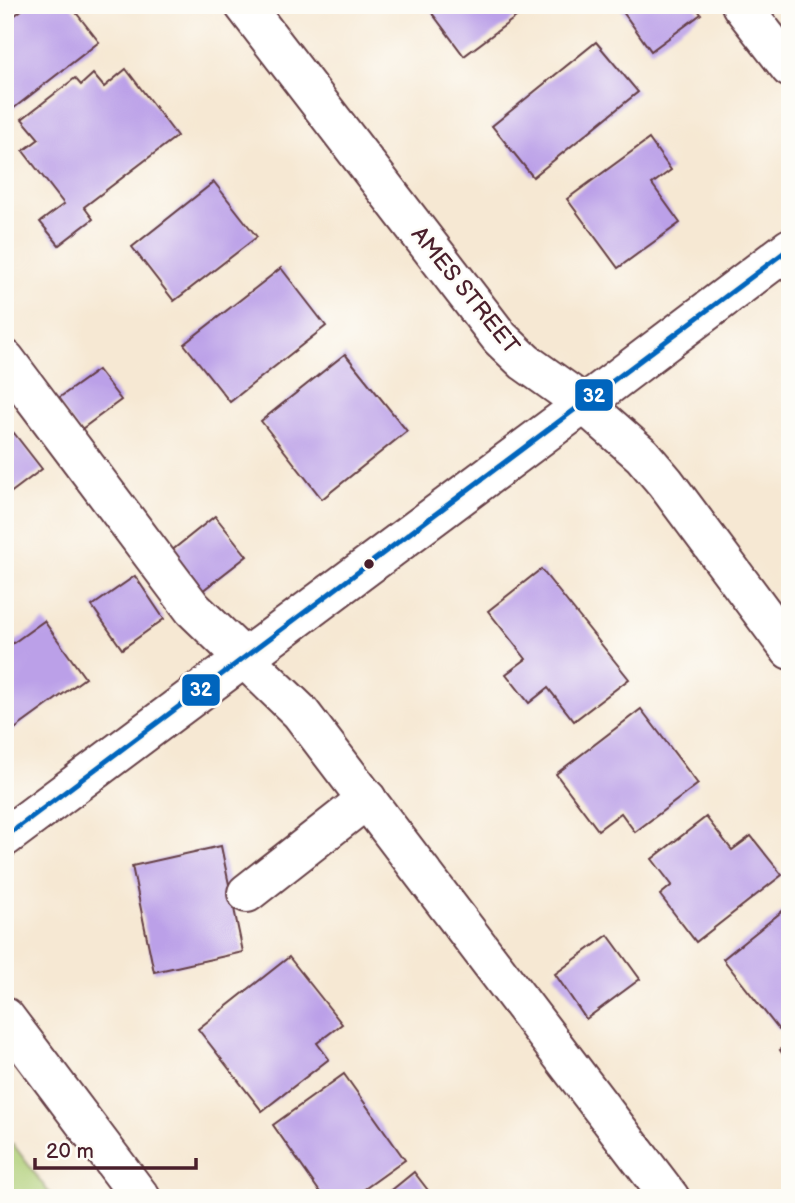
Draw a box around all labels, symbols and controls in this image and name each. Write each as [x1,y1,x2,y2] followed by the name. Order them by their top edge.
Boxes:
[405,221,525,360] street label: AMES STREET
[574,378,614,412] line badge: 32
[583,385,606,408] text: 32
[362,557,376,571] unlabelled marker
[181,673,221,707] line badge: 32
[190,679,213,702] text: 32
[35,1126,196,1170] scale bar
[46,1139,94,1164] text: 20 m

